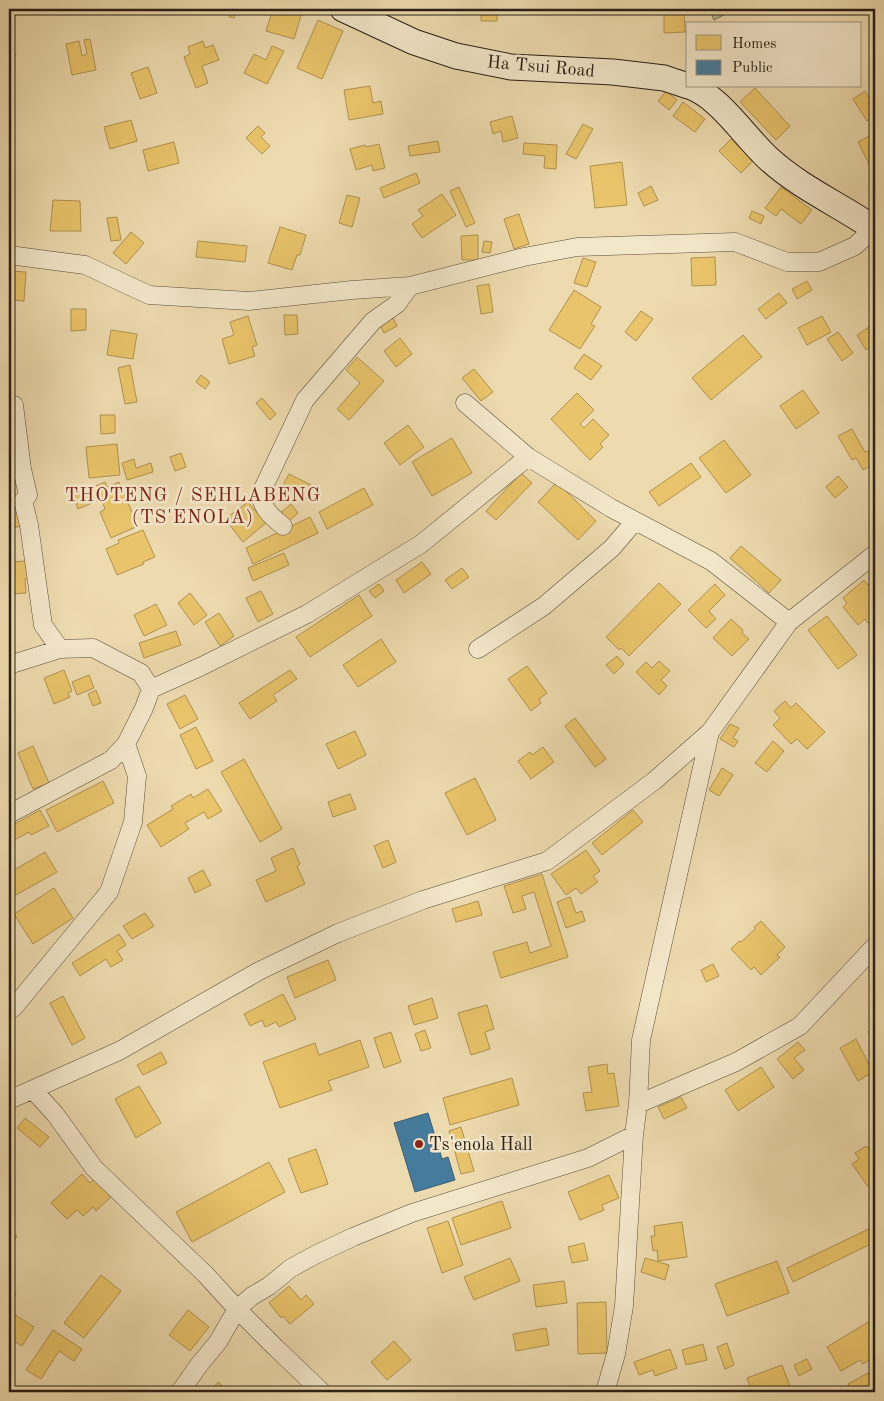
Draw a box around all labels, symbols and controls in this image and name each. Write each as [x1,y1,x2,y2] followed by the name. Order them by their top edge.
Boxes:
[686,22,862,88] legend
[732,37,777,52] text: Homes
[486,53,596,81] street label: Ha Tsui Road
[732,61,773,76] text: Public
[65,487,321,528] district label: THOTENG / SEHLABENG (TS'ENOLA)
[429,1136,533,1154] place label: Ts'enola Hall
[413,1138,425,1150] marker: Ts'enola Hall

